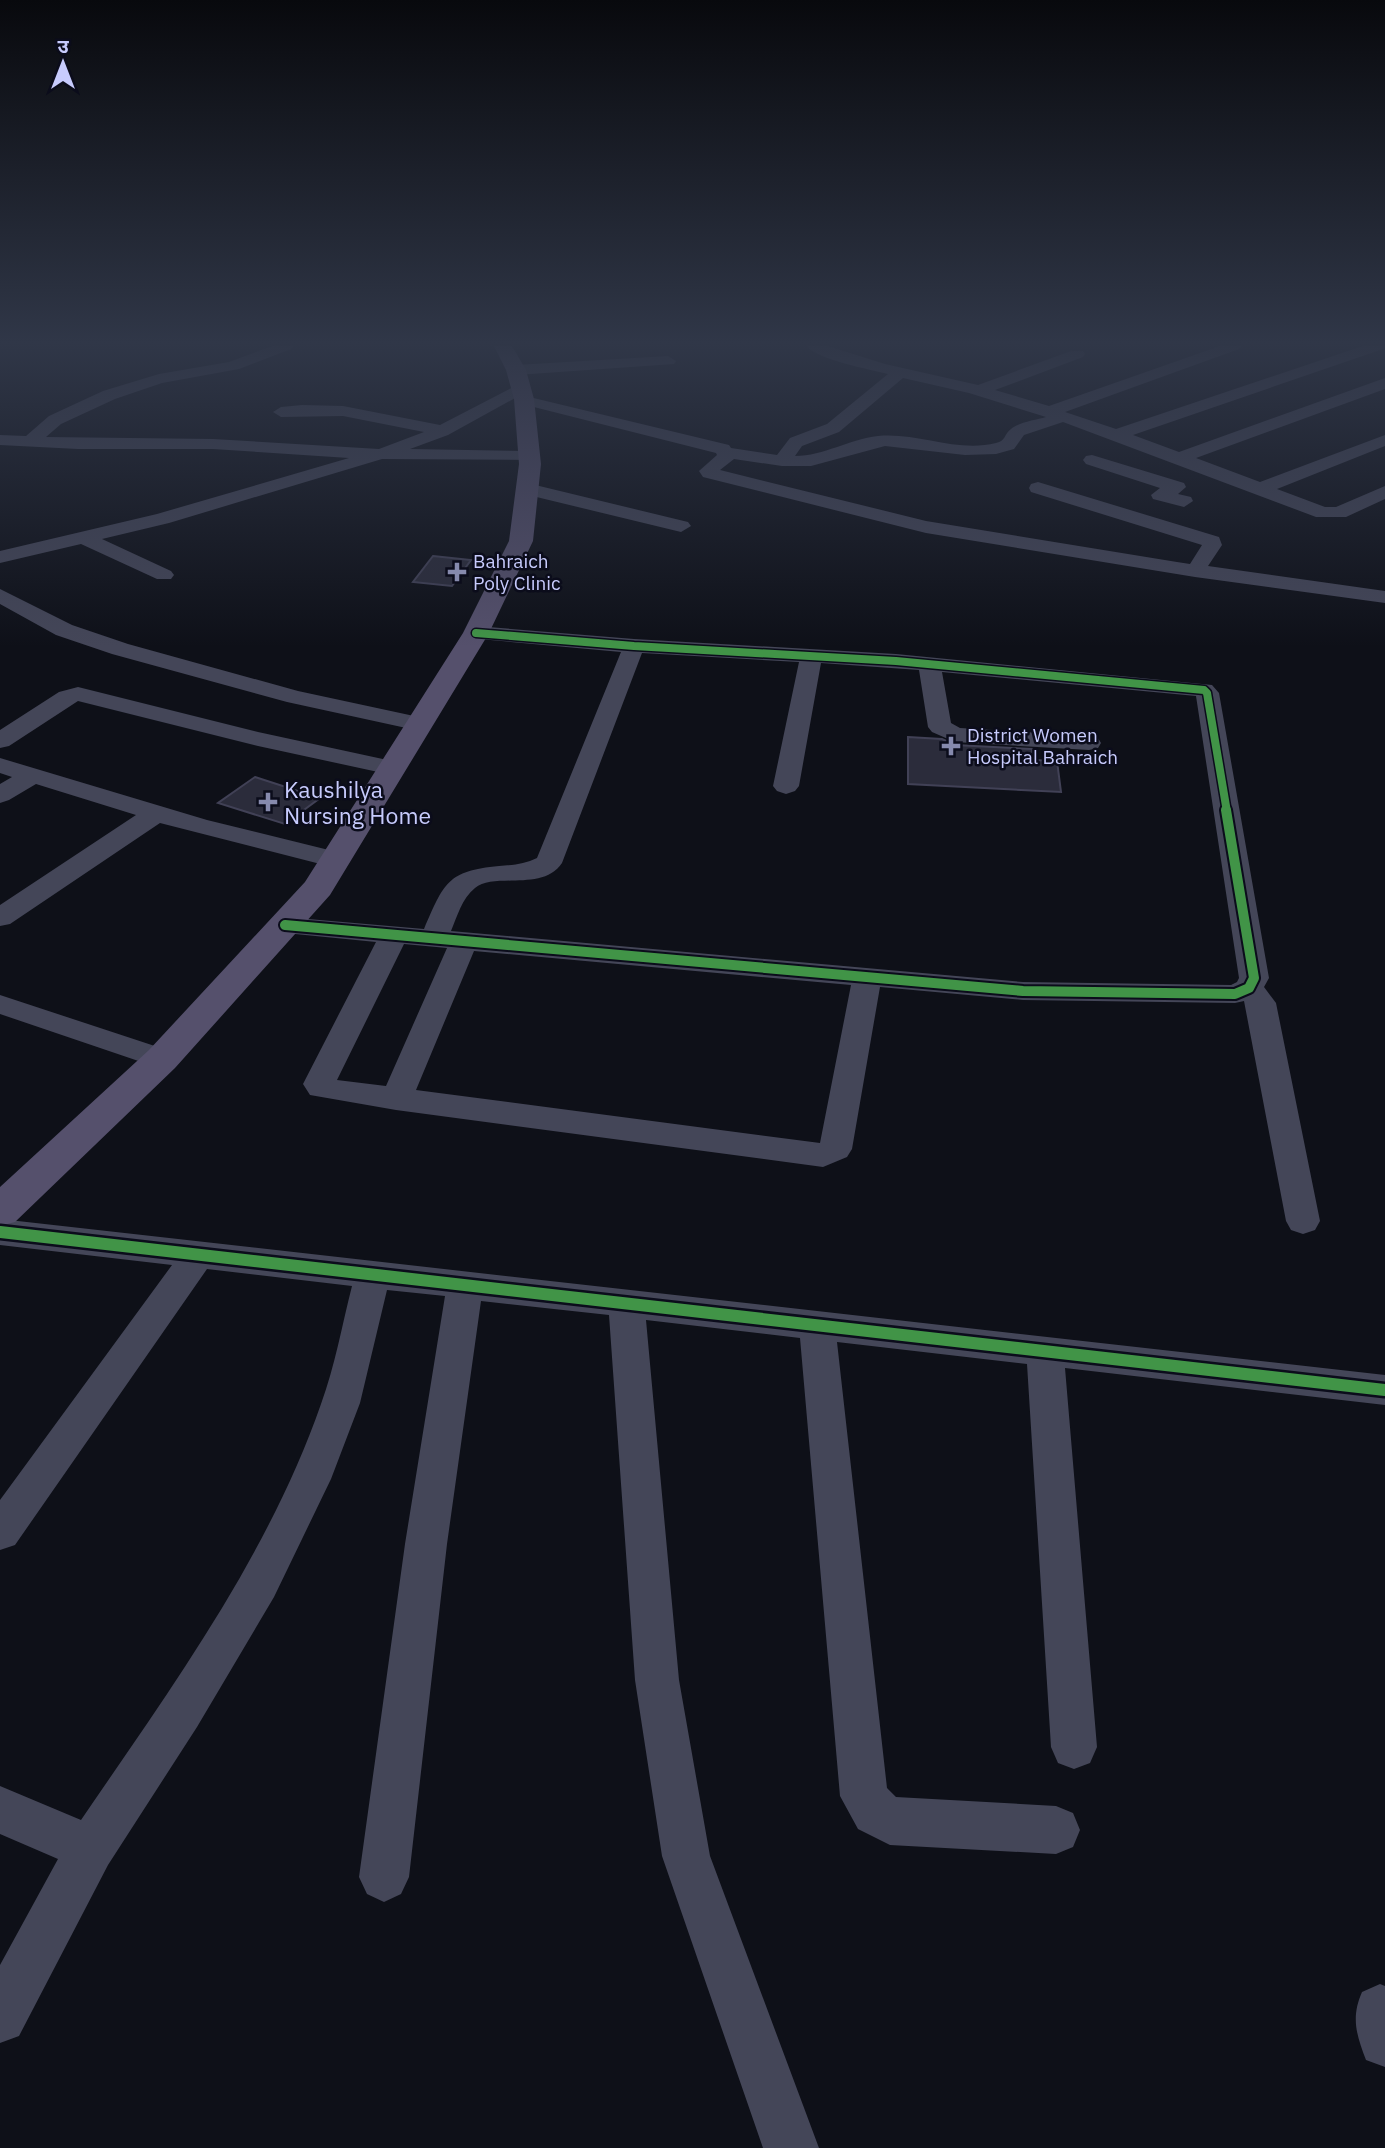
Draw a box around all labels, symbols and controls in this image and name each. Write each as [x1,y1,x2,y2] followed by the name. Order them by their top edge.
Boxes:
[28,28,98,98] north arrow
[57,34,69,58] text: उ
[473,549,561,595] place label: Bahraich Poly Clinic
[447,562,467,582] marker: Bahraich Poly Clinic
[967,723,1118,769] place label: District Women Hospital Bahraich
[941,736,961,756] marker: District Women Hospital Bahraich
[284,774,431,830] place label: Kaushilya Nursing Home
[258,792,278,812] marker: Kaushilya Nursing Home

